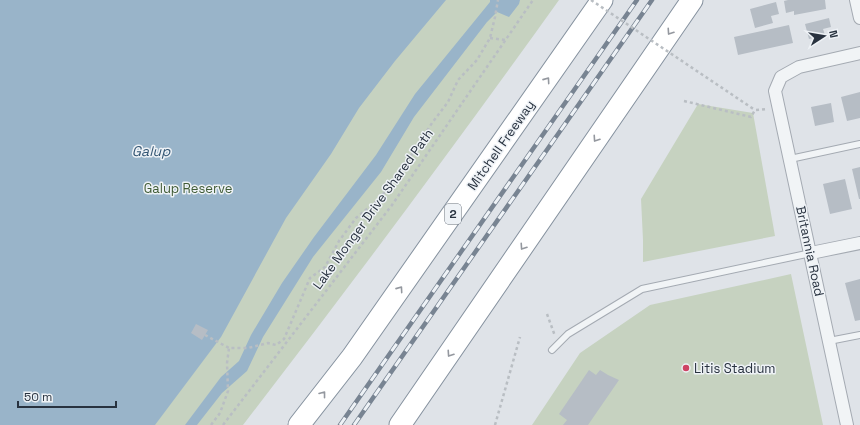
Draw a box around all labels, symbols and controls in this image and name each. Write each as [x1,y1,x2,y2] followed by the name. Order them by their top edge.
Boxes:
[804,16,844,56] north arrow
[667,28,675,35] one-way arrow
[826,29,841,39] text: N
[542,77,549,84] one-way arrow
[464,97,538,193] street label: Mitchell Freeway
[309,125,437,293] street label: Lake Monger Drive Shared Path
[594,135,601,142] one-way arrow
[132,142,171,160] water label: Galup
[144,180,232,197] park label: Galup Reserve
[445,204,461,224] road number: 2
[792,204,828,298] street label: Britannia Road
[520,243,528,250] one-way arrow
[395,286,403,293] one-way arrow
[447,350,455,357] one-way arrow
[694,360,776,377] place label: Litis Stadium
[681,363,691,373] marker: Litis Stadium
[18,383,116,409] scale bar
[24,389,52,405] text: 50 m
[318,392,325,399] one-way arrow

